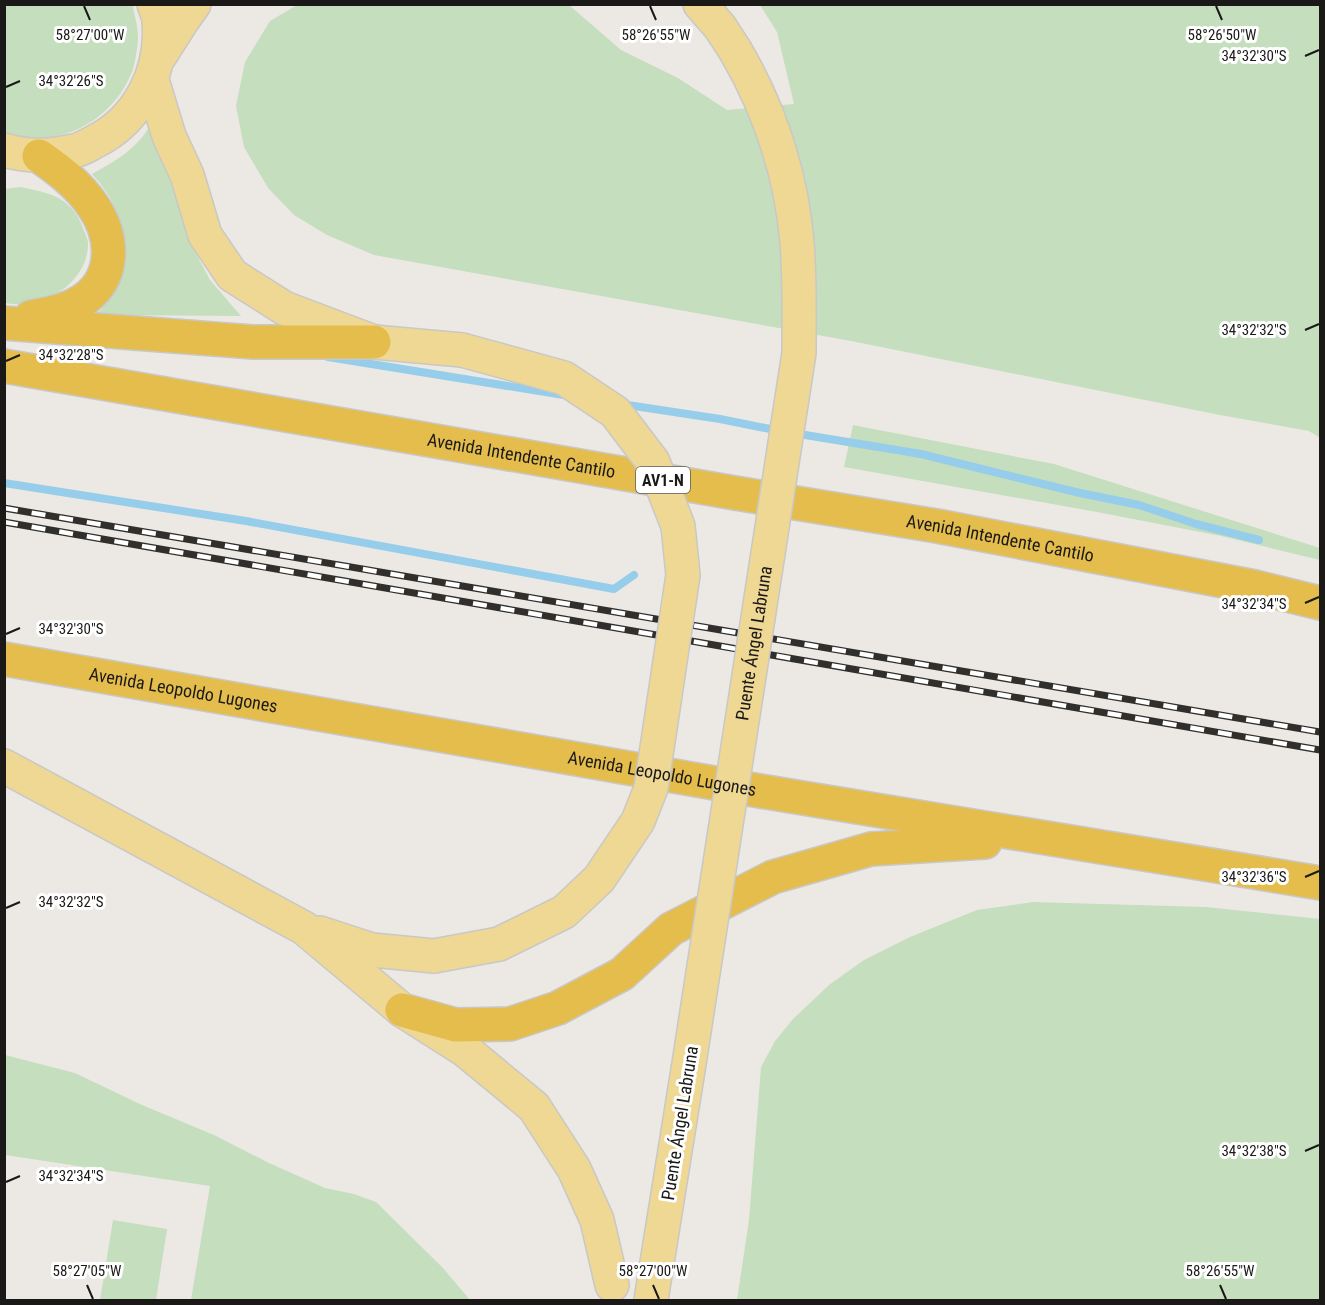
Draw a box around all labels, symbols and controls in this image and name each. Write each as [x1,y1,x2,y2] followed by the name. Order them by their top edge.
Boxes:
[56,26,125,44] text: 58°27'00"W
[622,26,691,44] text: 58°26'55"W
[1188,26,1257,44] text: 58°26'50"W
[1221,47,1287,65] text: 34°32'30"S
[38,72,104,90] text: 34°32'26"S
[1221,321,1287,339] text: 34°32'32"S
[38,346,104,364] text: 34°32'28"S
[426,429,617,482] street label: Avenida Intendente Cantilo
[636,467,690,493] road number: AV1-N
[905,510,1096,566] street label: Avenida Intendente Cantilo
[731,564,776,722] street label: Puente Ángel Labruna
[1221,595,1287,613] text: 34°32'34"S
[38,620,104,638] text: 34°32'30"S
[87,663,279,717] street label: Avenida Leopoldo Lugones
[566,747,758,800] street label: Avenida Leopoldo Lugones
[1221,868,1287,886] text: 34°32'36"S
[38,893,104,911] text: 34°32'32"S
[657,1044,702,1202] street label: Puente Ángel Labruna
[1221,1142,1287,1160] text: 34°32'38"S
[38,1167,104,1185] text: 34°32'34"S
[53,1262,122,1280] text: 58°27'05"W
[619,1262,688,1280] text: 58°27'00"W
[1186,1262,1255,1280] text: 58°26'55"W

